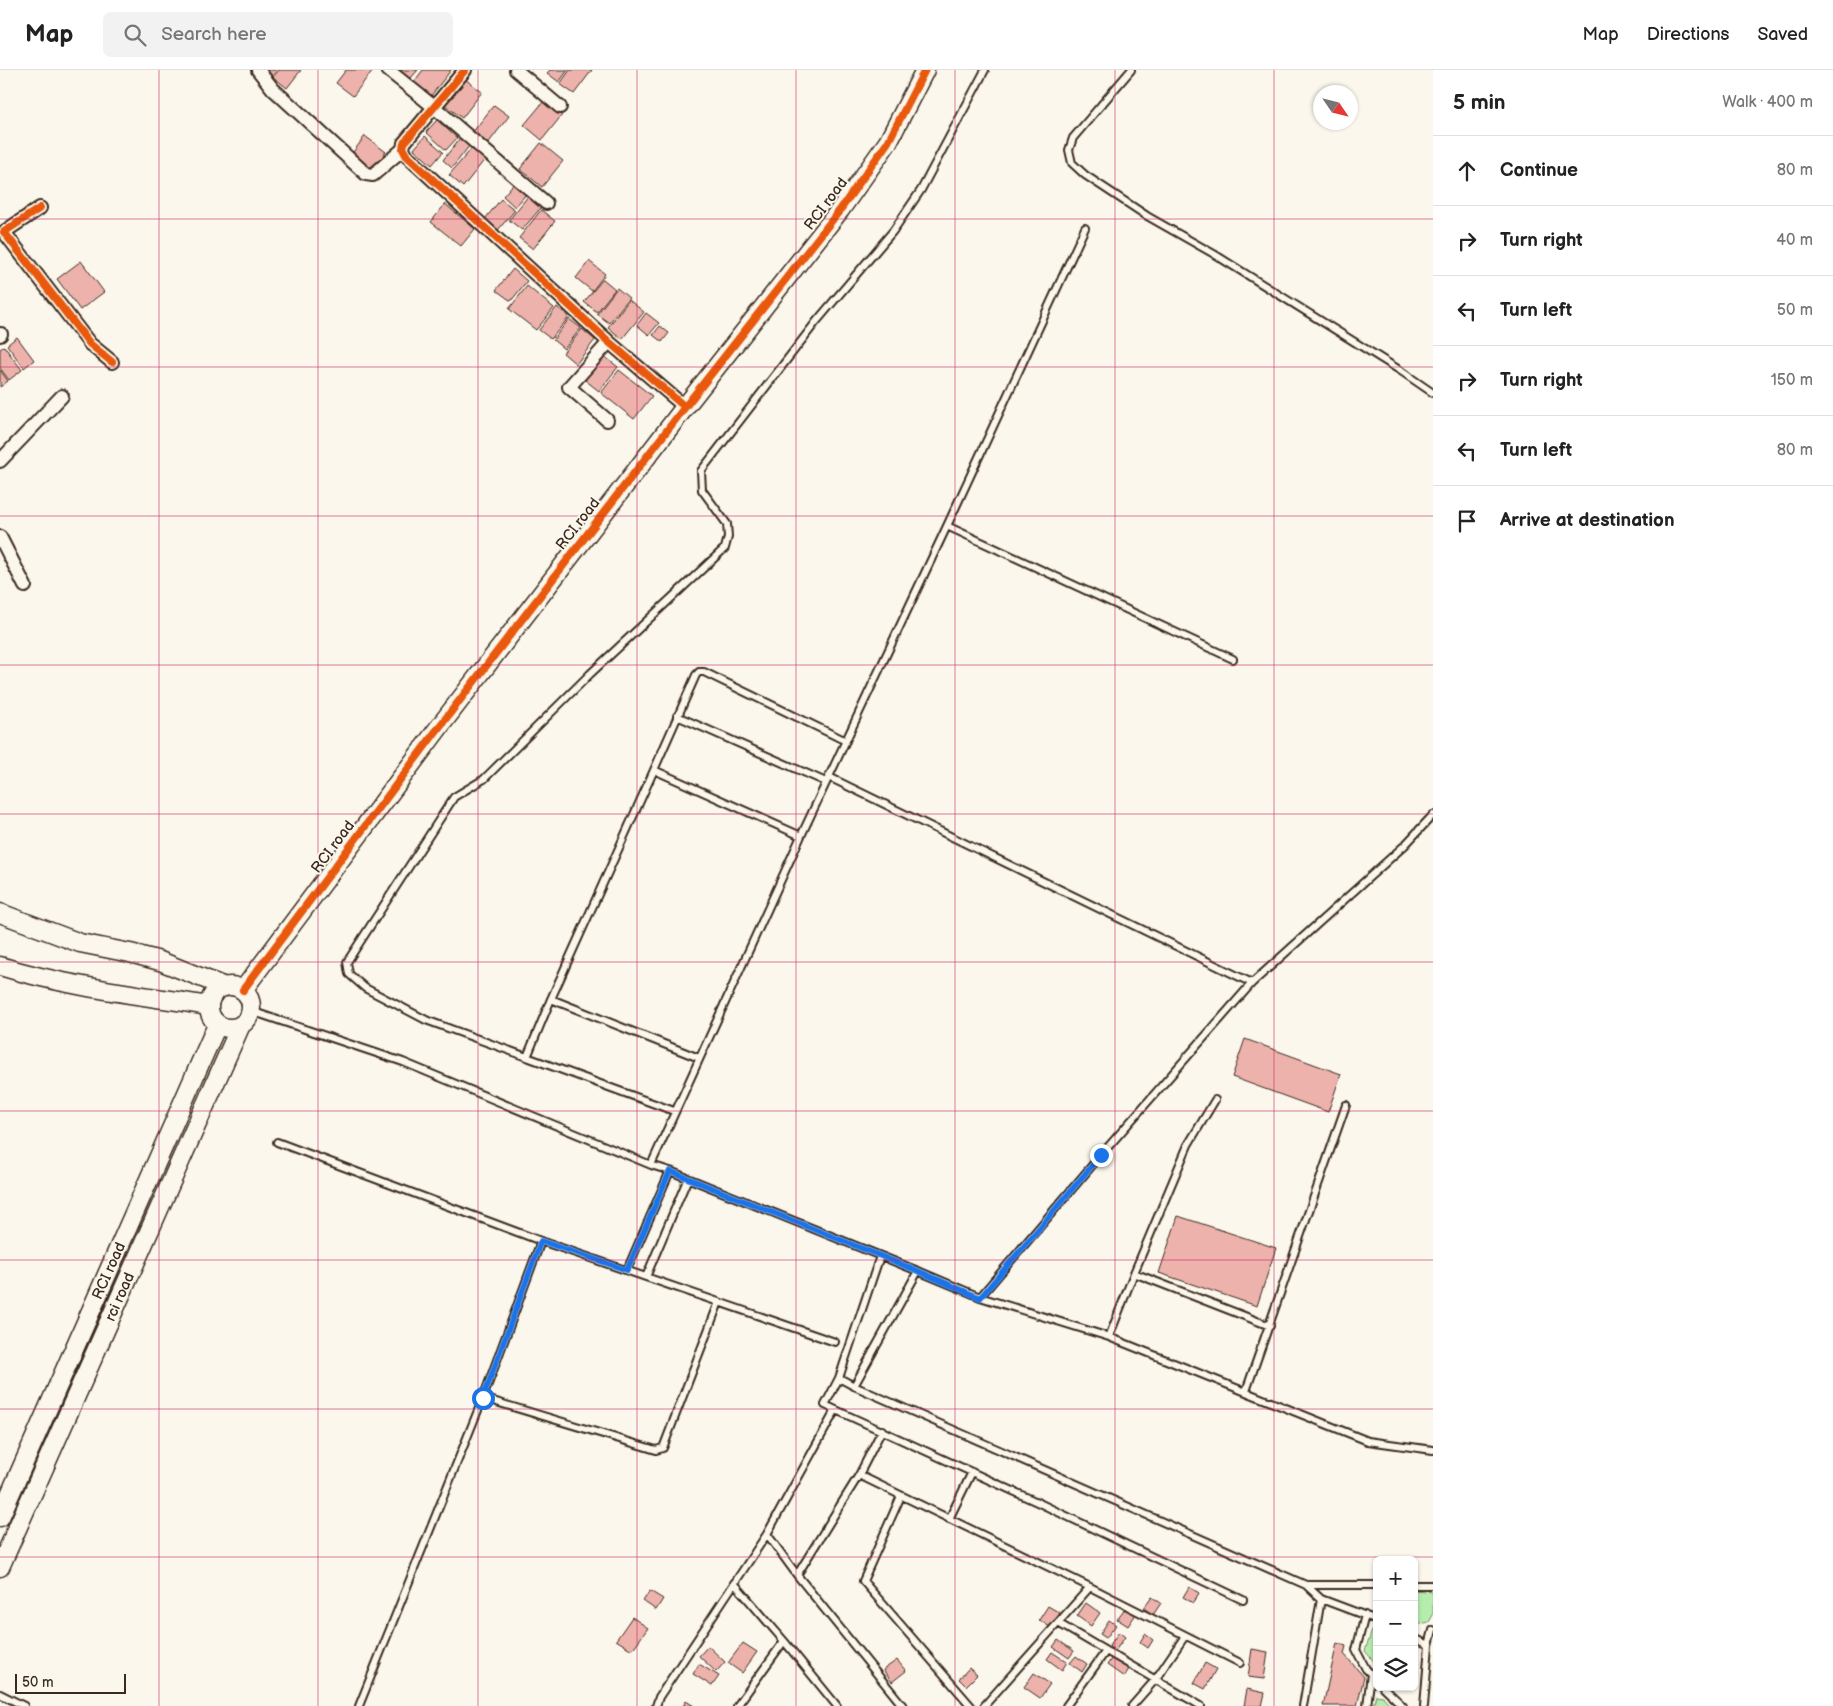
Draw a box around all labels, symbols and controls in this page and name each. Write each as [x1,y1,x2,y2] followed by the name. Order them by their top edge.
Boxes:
[103,12,453,57] search box
[25,20,73,49] text: Map
[121,21,149,49] icon: search
[161,23,267,46] text: Search here
[1583,24,1619,45] text: Map
[1647,24,1729,45] text: Directions
[1757,24,1808,45] text: Saved
[1313,85,1358,130] north arrow
[1453,90,1506,115] text: 5 min
[1722,93,1813,112] text: Walk · 400 m
[1453,157,1481,185] icon: ahead
[1500,159,1578,182] text: Continue
[1777,161,1813,180] text: 80 m
[800,174,852,234] street label: RCI road
[1453,227,1481,255] icon: right
[1500,229,1583,252] text: Turn right
[1776,231,1813,250] text: 40 m
[1453,297,1481,325] icon: left
[1500,299,1572,322] text: Turn left
[1777,301,1813,320] text: 50 m
[1453,367,1481,395] icon: right
[1500,369,1583,392] text: Turn right
[1771,371,1813,390] text: 150 m
[1453,437,1481,465] icon: left
[1500,439,1572,462] text: Turn left
[1777,441,1813,460] text: 80 m
[552,494,604,554] street label: RCI road
[1453,507,1481,535] icon: arrive
[1500,509,1675,532] text: Arrive at destination
[307,817,359,877] street label: RCI road
[1090,1144,1113,1167] route end
[88,1239,130,1303] street label: RCI road
[101,1270,139,1324] street label: rci road
[472,1387,495,1410] route start
[1373,1556,1418,1691] map controls
[1373,1556,1418,1601] button: +
[1373,1601,1418,1646] button: −
[1373,1646,1418,1691] button: layers
[15,1671,126,1694] scale bar
[22,1674,54,1691] text: 50 m

